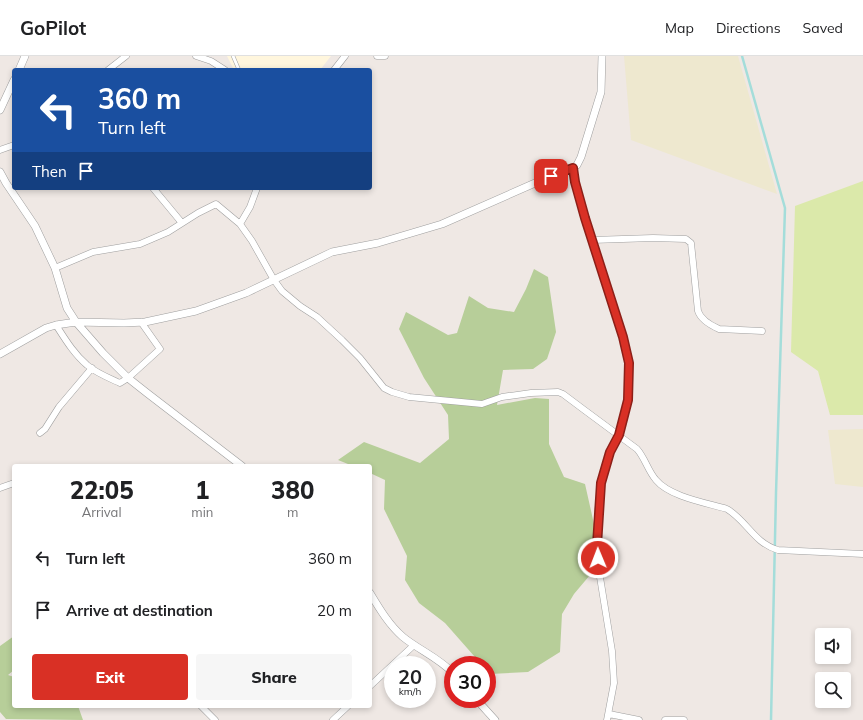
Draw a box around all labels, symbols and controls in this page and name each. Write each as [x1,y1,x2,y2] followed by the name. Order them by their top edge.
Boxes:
[20,16,86,40] text: GoPilot
[665,19,694,37] text: Map
[716,19,781,37] text: Directions
[803,19,843,37] text: Saved
[98,81,181,116] text: 360 m
[32,84,84,136] icon: left
[98,116,166,139] text: Turn left
[534,159,568,193] pin
[75,160,97,182] icon: arrive
[32,162,67,181] text: Then
[540,165,562,187] icon: arrive
[70,475,134,505] text: 22:05
[195,475,210,505] text: 1
[271,475,314,505] text: 380
[82,504,122,520] text: Arrival
[191,504,213,520] text: min
[287,504,298,520] text: m
[577,537,619,579] position arrow
[32,547,54,569] icon: left
[66,549,125,568] text: Turn left
[308,549,352,568] text: 360 m
[32,599,54,621] icon: arrive
[66,601,213,620] text: Arrive at destination
[317,601,352,620] text: 20 m
[815,628,851,708] map controls
[815,628,851,664] button: sound
[32,654,188,700] button: Exit
[196,654,352,700] button: Share
[444,656,496,708] speed limit sign: 30
[398,664,422,689] text: 20
[815,672,851,708] button: search
[399,685,421,698] text: km/h

